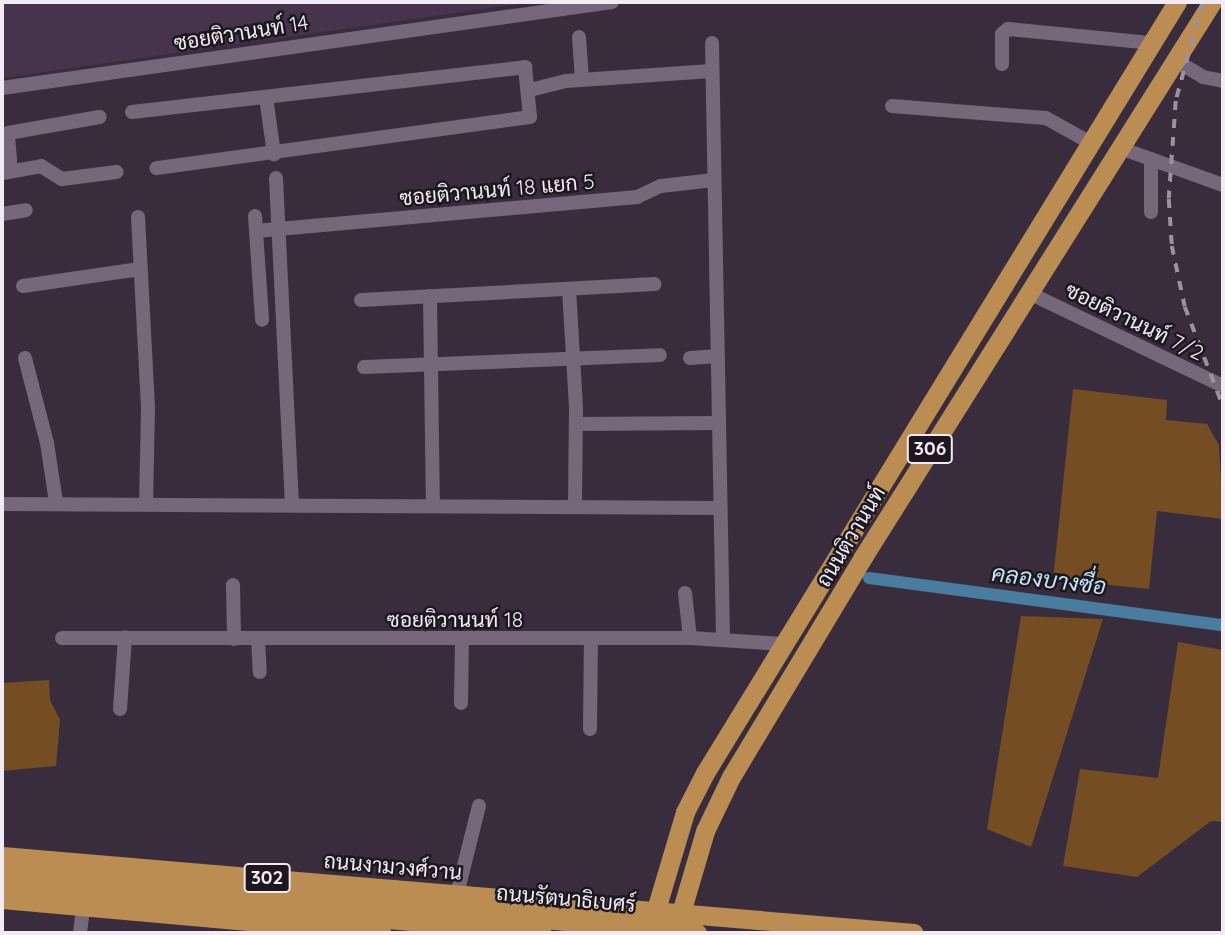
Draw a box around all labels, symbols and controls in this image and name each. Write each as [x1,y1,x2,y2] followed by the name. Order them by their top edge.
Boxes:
[172,9,310,55] street label: ซอยติวานนท์ 14
[399,168,595,210] street label: ซอยติวานนท์ 18 แยก 5
[1062,277,1208,365] street label: ซอยติวานนท์ 7/2
[906,433,954,464] road number: 306
[810,481,890,591] street label: ถนนติวานนท์
[990,559,1108,601] water label: คลองบางซื่อ
[387,606,523,632] street label: ซอยติวานนท์ 18
[323,847,463,885] street label: ถนนงามวงศ์วาน
[243,862,292,894] road number: 302
[495,879,637,917] street label: ถนนรัตนาธิเบศร์

